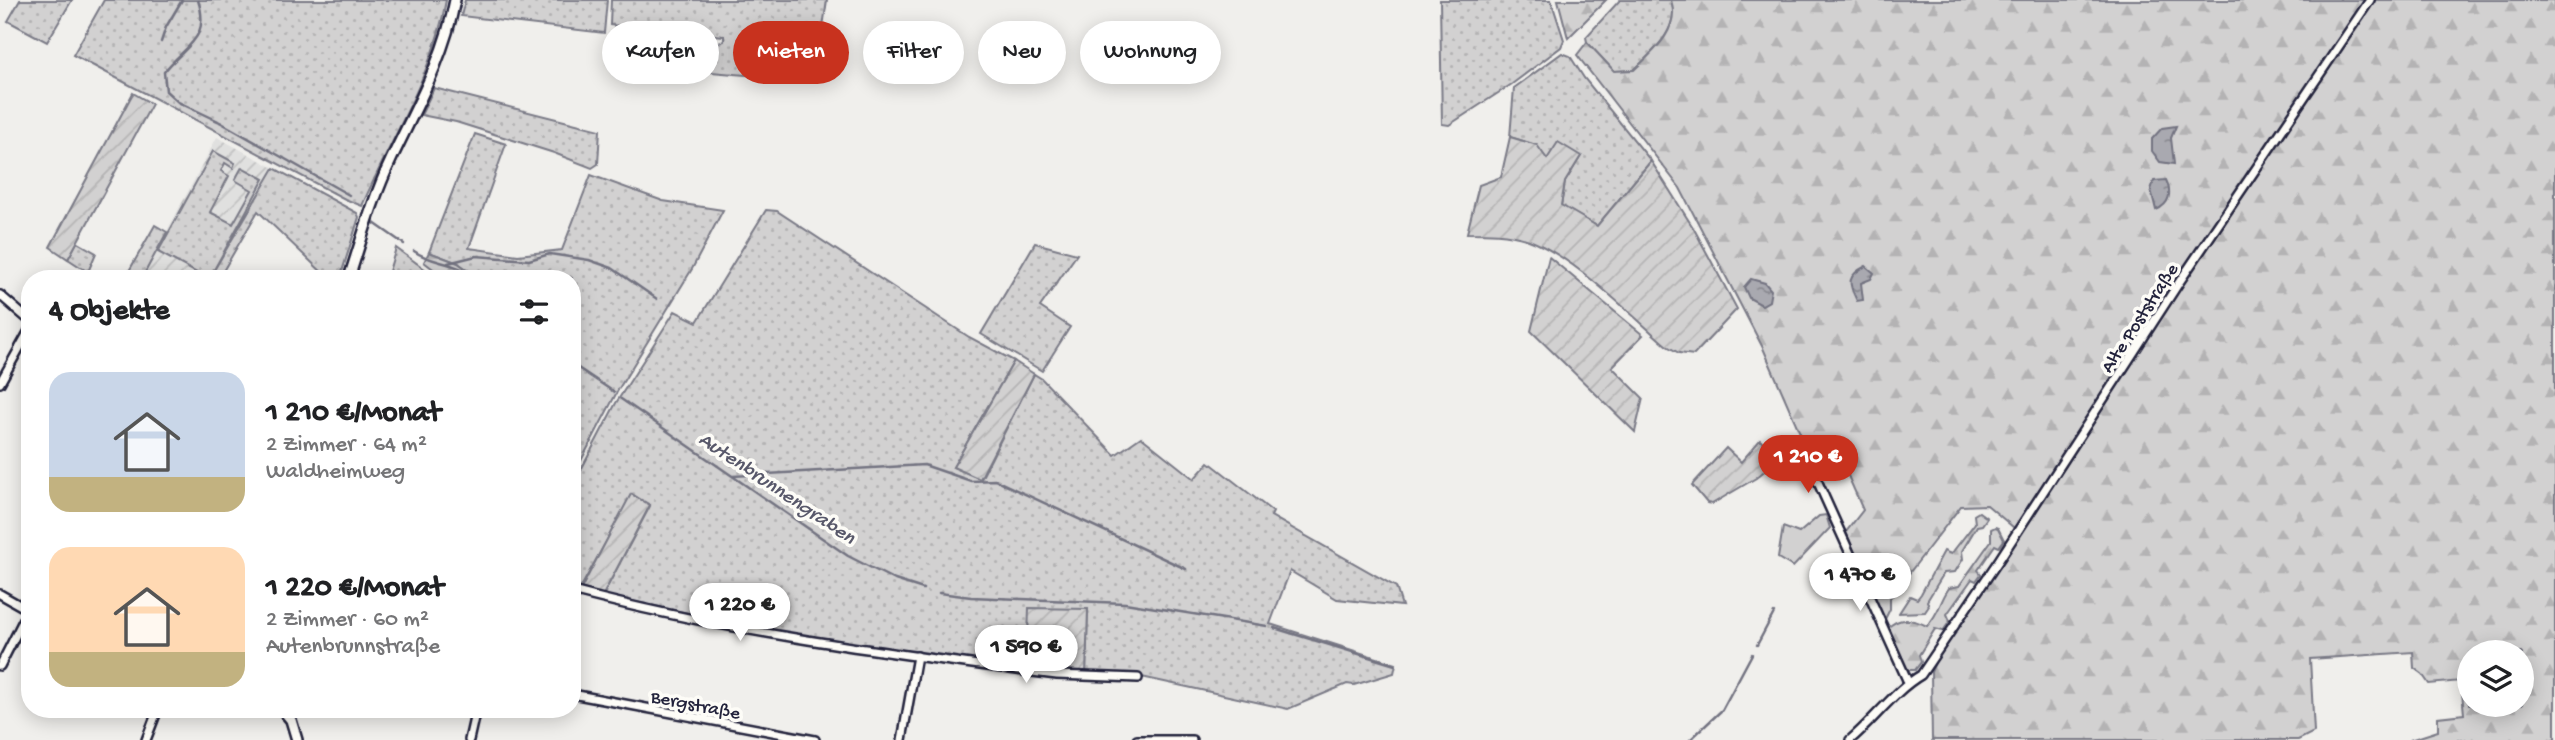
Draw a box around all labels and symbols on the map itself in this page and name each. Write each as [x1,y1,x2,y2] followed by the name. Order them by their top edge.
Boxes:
[2097,260,2185,378] street label: Alte Poststraße
[693,428,860,552] water label: Autenbrunnengraben
[1743,435,1873,495] pin: 1 210 €
[1795,554,1925,613] pin: 1 470 €
[675,584,805,643] pin: 1 220 €
[961,626,1091,685] pin: 1 590 €
[648,686,742,726] street label: Bergstraße

